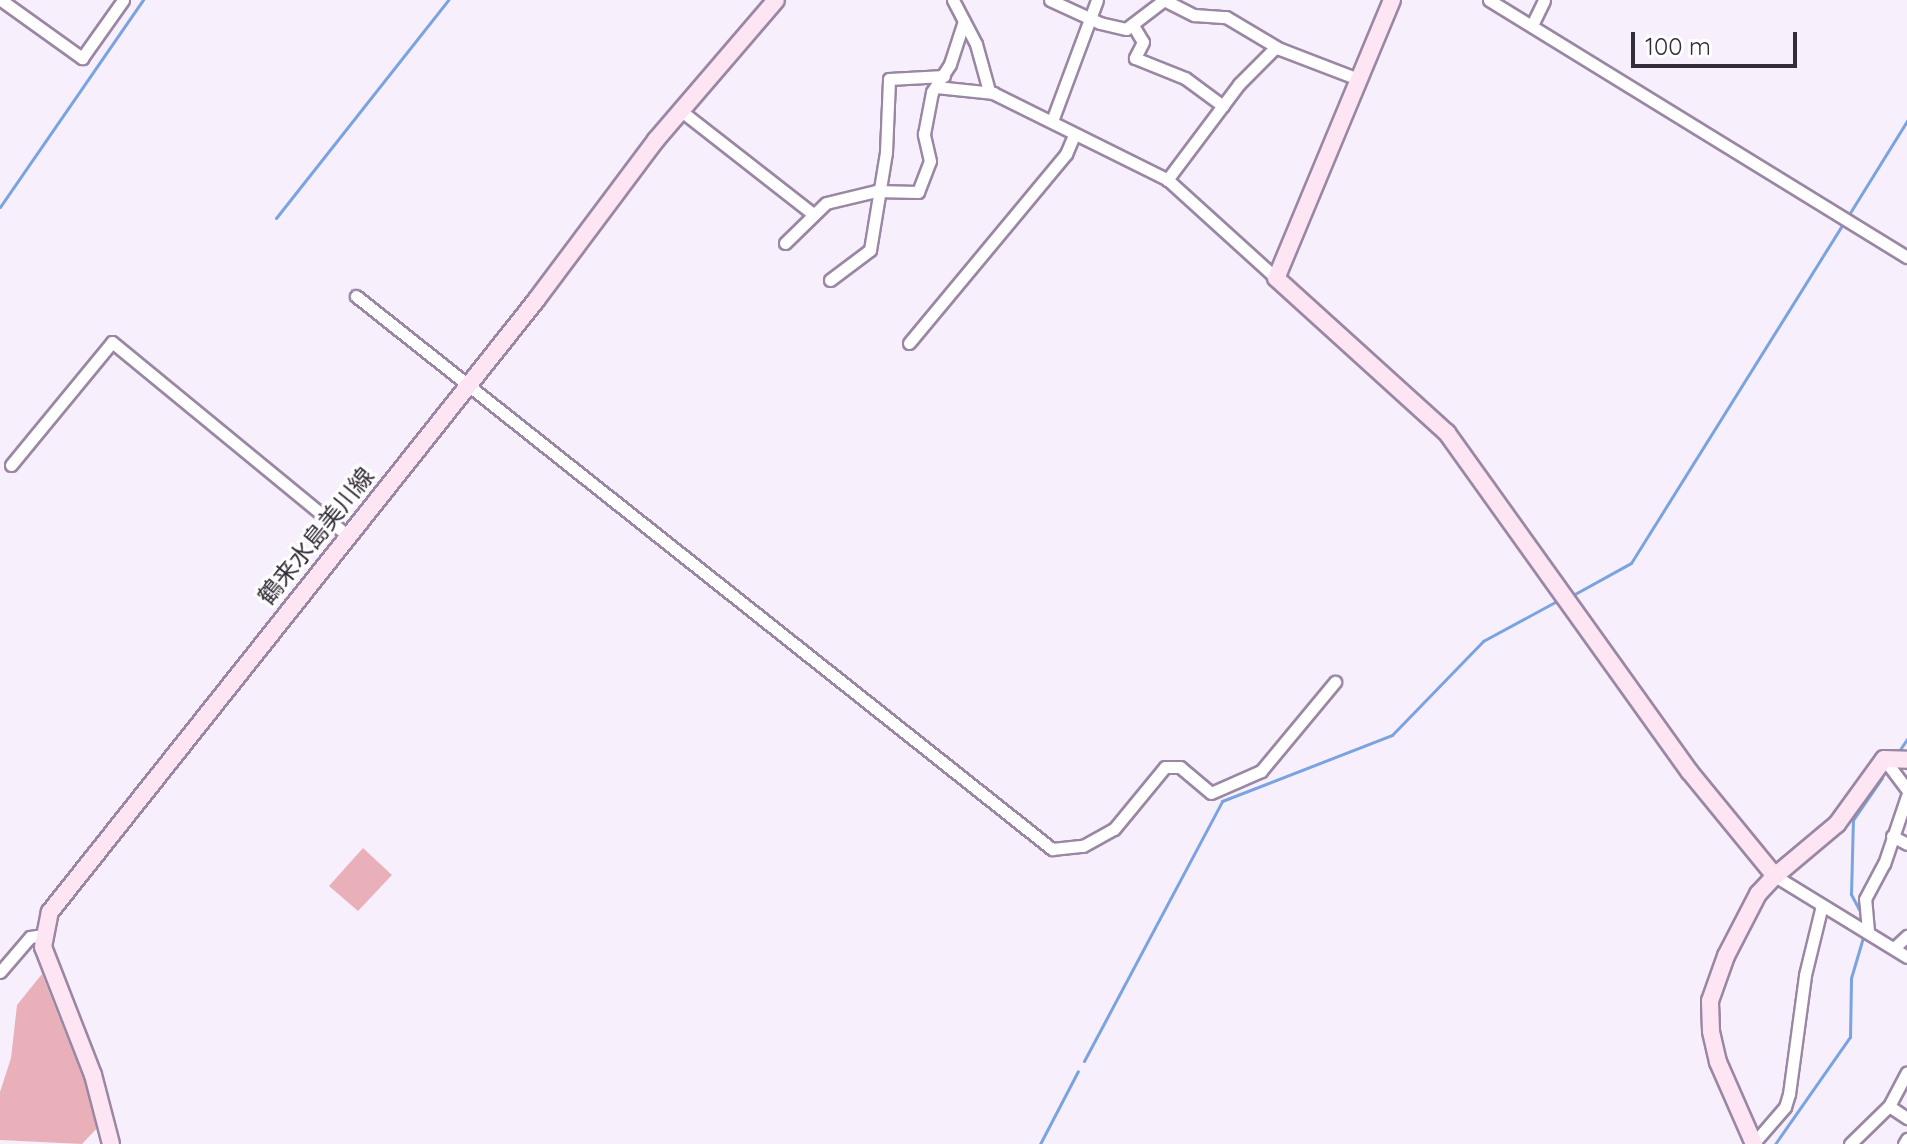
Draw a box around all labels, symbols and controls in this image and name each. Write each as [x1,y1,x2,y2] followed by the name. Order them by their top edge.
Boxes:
[1635,16,1801,66] scale bar
[1645,31,1711,61] text: 100 m
[252,462,380,610] street label: 鶴来水島美川線

